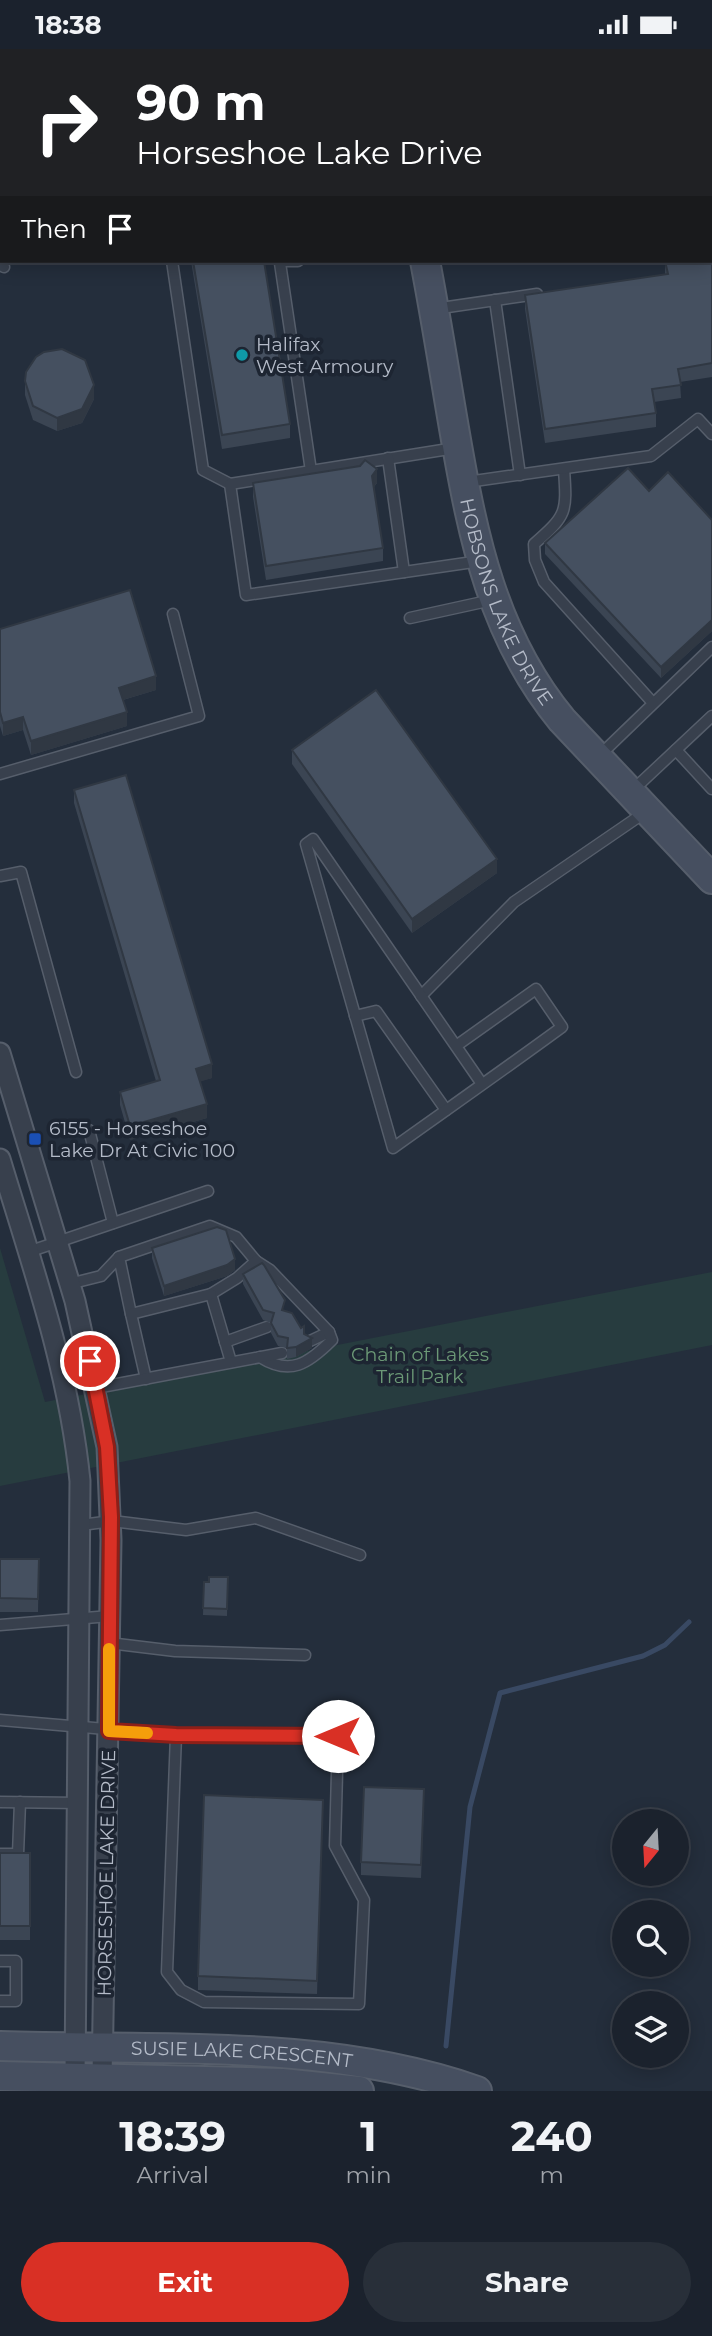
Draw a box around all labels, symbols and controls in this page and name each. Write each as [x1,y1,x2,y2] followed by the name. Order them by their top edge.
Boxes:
[35,9,102,41] text: 18:38
[136,73,266,132] text: 90 m
[21,77,112,168] icon: right
[136,133,483,172] text: Horseshoe Lake Drive
[101,210,139,248] icon: arrive
[21,213,87,245] text: Then
[256,333,394,378] place label: Halifax West Armoury
[234,347,250,363] marker: Halifax West Armoury
[455,496,558,710] street label: HOBSONS LAKE DRIVE
[49,1117,235,1162] place label: 6155 - Horseshoe Lake Dr At Civic 100
[27,1131,43,1147] marker: 6155 - Horseshoe Lake Dr At Civic 100
[60,1331,120,1391] pin
[71,1342,109,1380] icon: arrive
[351,1343,489,1388] park label: Chain of Lakes Trail Park
[301,1699,375,1773] position arrow
[93,1749,120,1997] street label: HORSESHOE LAKE DRIVE
[612,1809,690,1887] north arrow
[612,1809,689,2068] map controls
[612,1900,689,1977] button: search
[612,1991,689,2068] button: layers
[131,2037,354,2073] street label: SUSIE LAKE CRESCENT
[119,2110,226,2162] text: 18:39
[360,2110,377,2162] text: 1
[511,2110,593,2162] text: 240
[136,2161,209,2189] text: Arrival
[345,2161,392,2189] text: min
[540,2161,564,2189] text: m
[21,2242,349,2322] button: Exit
[363,2242,691,2322] button: Share

